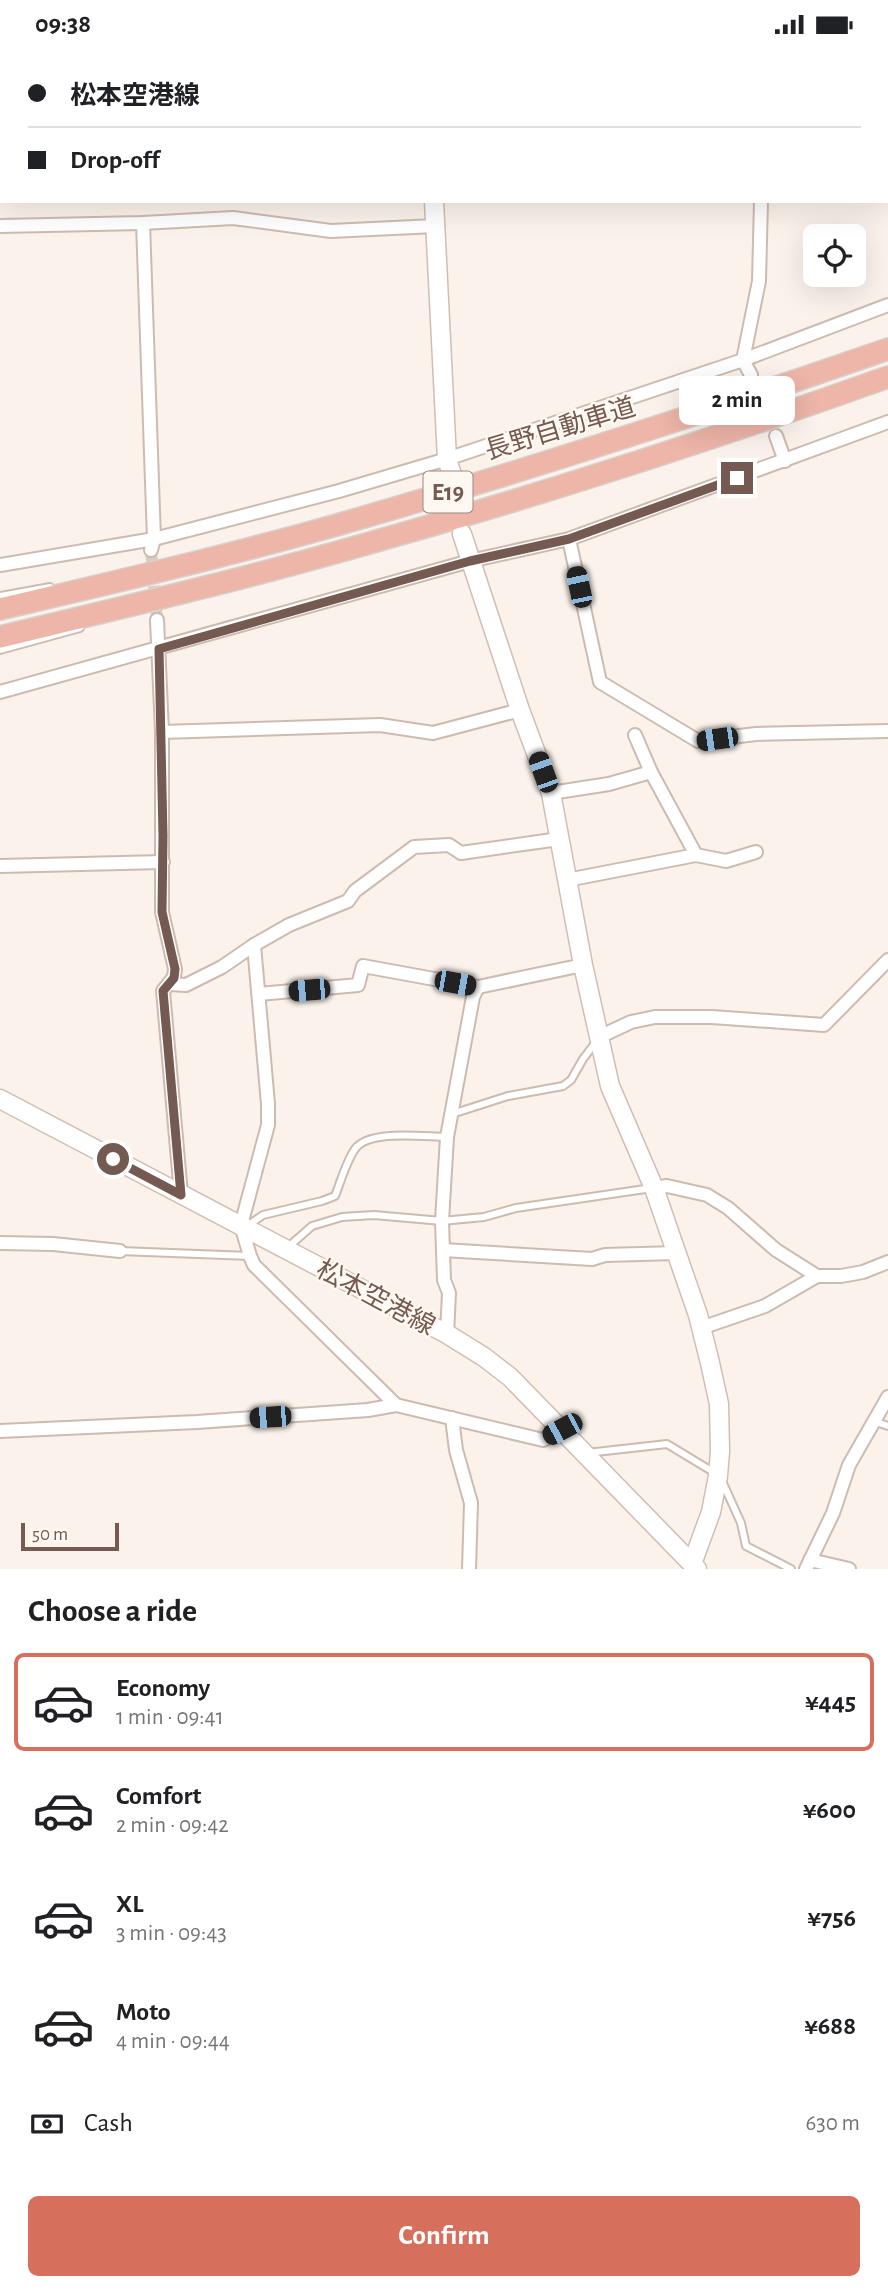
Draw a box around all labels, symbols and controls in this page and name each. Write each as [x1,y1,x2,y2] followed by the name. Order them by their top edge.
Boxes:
[35,11,91,37] text: 09:38
[70,83,200,109] text: 松本空港線
[70,147,159,173] text: Drop-off
[803,224,866,287] map controls
[803,224,866,287] button: locate
[679,377,795,425] callout: 2 min
[711,389,763,412] text: 2 min
[481,392,639,464] street label: 長野自動車道
[721,462,753,494] route end
[424,471,472,512] road number: E19
[565,564,594,610] car
[695,726,740,752] car
[526,749,561,795] car
[433,969,478,997] car
[288,978,331,1002] car
[97,1143,129,1175] route start
[312,1255,440,1340] street label: 松本空港線
[249,1405,292,1429] car
[539,1410,586,1448] car
[21,1520,119,1552] scale bar
[32,1525,68,1544] text: 50 m
[28,1595,197,1627] text: Choose a ride
[32,1671,95,1734] icon: car
[116,1675,210,1701] text: Economy
[805,1689,856,1715] text: ¥445
[116,1706,224,1729] text: 1 min · 09:41
[32,1779,95,1842] icon: car
[116,1783,201,1809] text: Comfort
[803,1797,856,1823] text: ¥600
[116,1814,229,1837] text: 2 min · 09:42
[32,1887,95,1950] icon: car
[116,1891,143,1917] text: XL
[807,1905,856,1931] text: ¥756
[116,1922,227,1945] text: 3 min · 09:43
[32,1995,95,2058] icon: car
[116,1999,171,2025] text: Moto
[804,2013,856,2039] text: ¥688
[116,2030,230,2053] text: 4 min · 09:44
[28,2105,66,2143] icon: cash
[84,2110,133,2136] text: Cash
[805,2112,860,2135] text: 630 m
[28,2196,860,2276] button: Confirm

